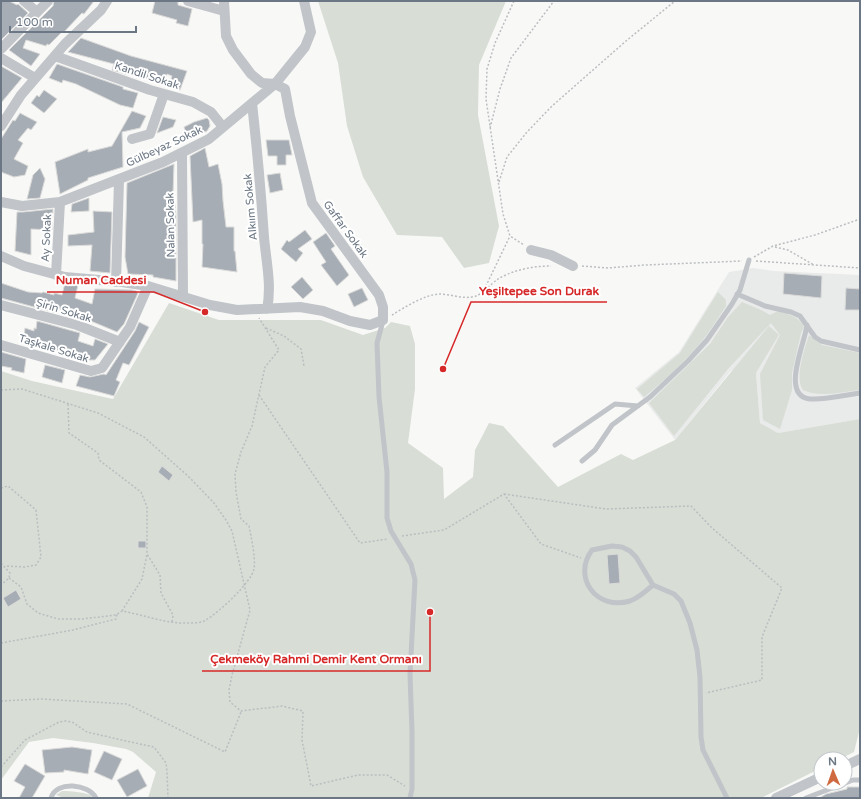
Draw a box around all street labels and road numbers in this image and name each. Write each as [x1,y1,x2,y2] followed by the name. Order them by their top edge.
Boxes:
[113,59,181,92] street label: Kandil Sokak
[124,123,204,170] street label: Gülbeyaz Sokak
[241,173,260,241] street label: Alkıım Sokak
[163,192,178,258] street label: Nalan Sokak
[320,198,371,260] street label: Gaffar Sokak
[39,214,54,262] street label: Ay Sokak
[34,296,93,325] street label: Şirin Sokak
[17,332,91,365] street label: Taşkale Sokak

